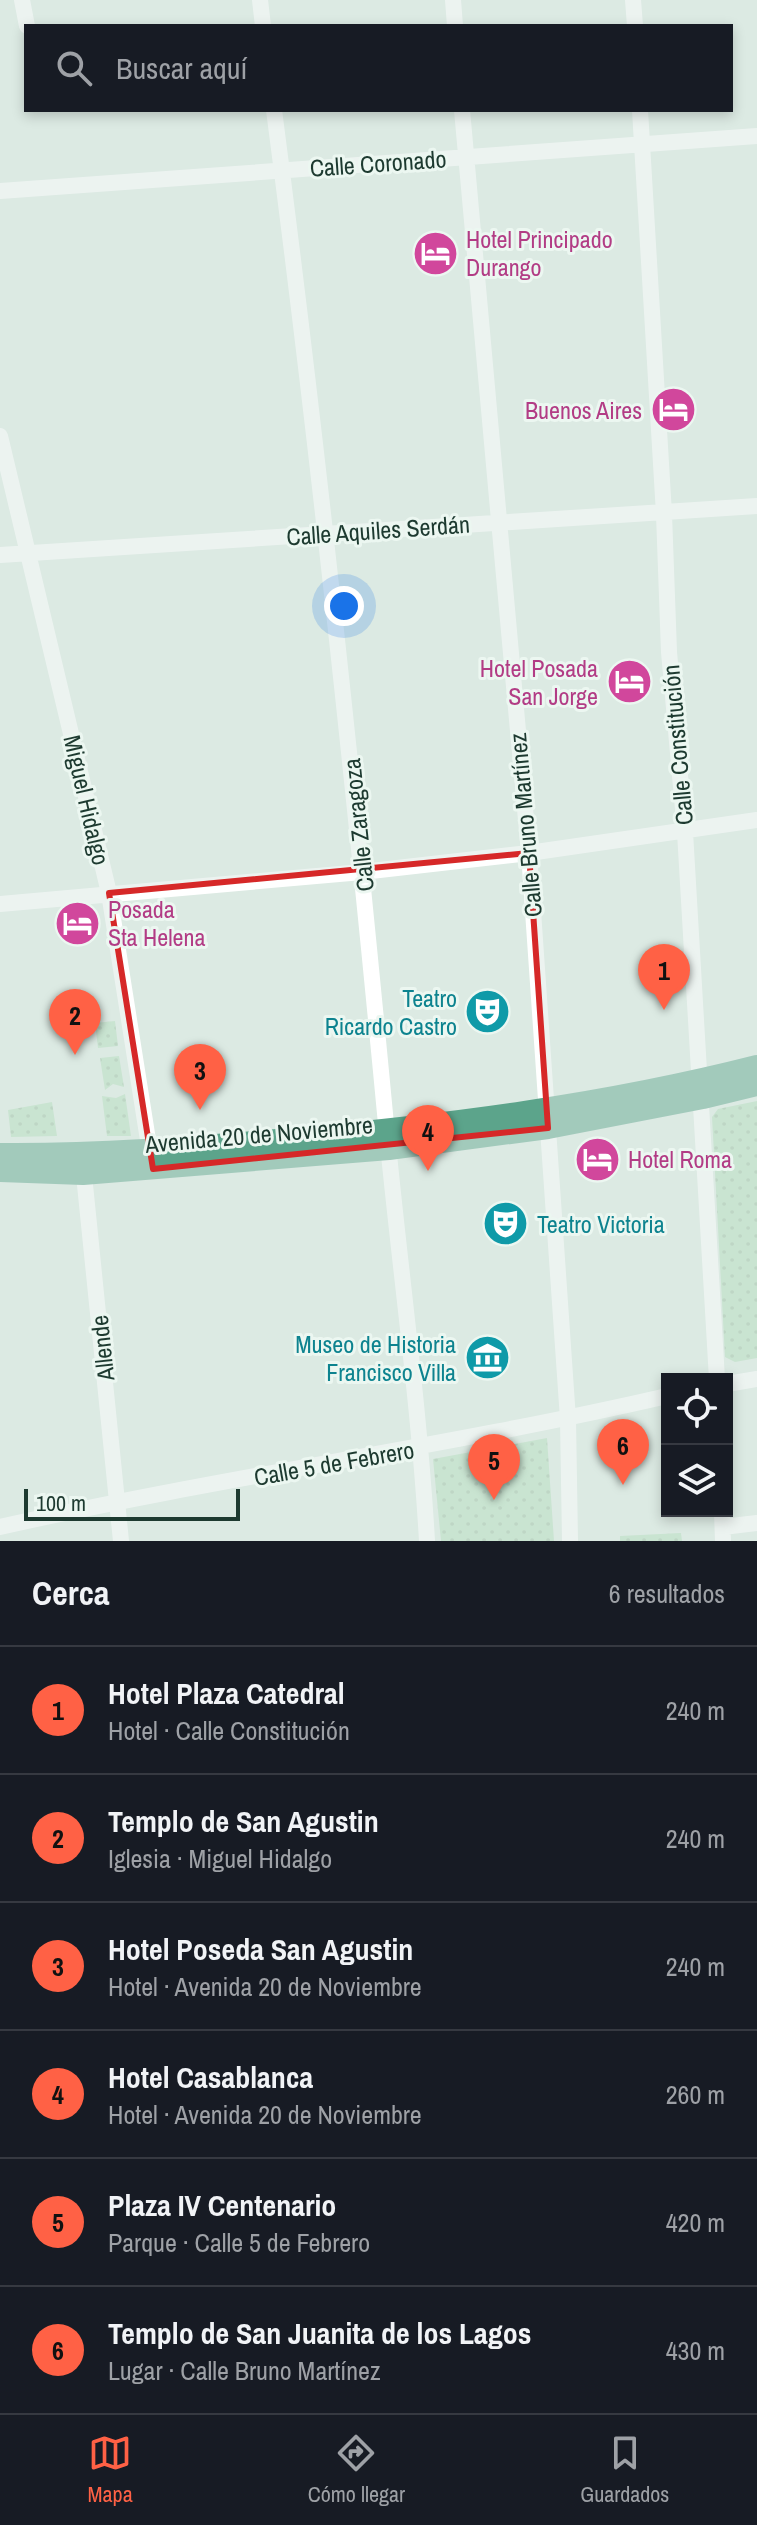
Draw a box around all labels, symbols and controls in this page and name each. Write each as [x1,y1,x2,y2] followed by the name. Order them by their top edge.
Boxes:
[24,24,733,112] search box
[52,46,96,90] icon: search
[116,48,247,88] text: Buscar aquí
[309,142,447,184] street label: Calle Coronado
[466,223,613,283] place label: Hotel Principado Durango
[411,229,459,277] hotel icon: Hotel Principado Durango
[649,386,697,434] hotel icon: Buenos Aires
[525,394,642,426] place label: Buenos Aires
[285,508,471,552] street label: Calle Aquiles Serdán
[324,586,364,626] your location
[480,652,598,712] place label: Hotel Posada San Jorge
[605,658,653,706] hotel icon: Hotel Posada San Jorge
[654,664,700,826] street label: Calle Constitución
[501,731,549,918] street label: Calle Bruno Martínez
[57,732,117,868] street label: Miguel Hidalgo
[335,757,381,893] street label: Calle Zaragoza
[108,893,205,953] place label: Posada Sta Helena
[53,899,101,947] hotel icon: Posada Sta Helena
[638,944,690,1010] pin: 1
[325,982,457,1042] place label: Teatro Ricardo Castro
[464,988,512,1036] theatre icon: Teatro Ricardo Castro
[49,989,101,1055] pin: 2
[174,1044,226,1110] pin: 3
[402,1105,454,1171] pin: 4
[143,1108,374,1160] street label: Avenida 20 de Noviembre
[573,1135,621,1183] hotel icon: Hotel Roma
[628,1143,732,1175] place label: Hotel Roma
[482,1200,530,1248] theatre icon: Teatro Victoria
[537,1208,665,1240] place label: Teatro Victoria
[83,1314,121,1383] street label: Allende
[295,1328,456,1388] place label: Museo de Historia Francisco Villa
[463,1334,511,1382] museum icon: Museo de Historia Francisco Villa
[661,1373,733,1517] map controls
[661,1373,733,1445] button: locate
[597,1419,649,1485] pin: 6
[251,1433,417,1493] street label: Calle 5 de Febrero
[468,1434,520,1500] pin: 5
[661,1445,733,1517] button: layers
[24,1485,240,1521] scale bar
[36,1488,86,1518] text: 100 m
[32,1570,110,1616] text: Cerca
[609,1576,725,1611] text: 6 resultados
[108,1673,345,1713] text: Hotel Plaza Catedral
[52,1693,64,1728] text: 1
[666,1693,725,1728] text: 240 m
[108,1713,350,1748] text: Hotel · Calle Constitución
[108,1801,379,1841] text: Templo de San Agustin
[52,1821,64,1856] text: 2
[666,1821,725,1856] text: 240 m
[108,1841,332,1876] text: Iglesia · Miguel Hidalgo
[108,1929,413,1969] text: Hotel Poseda San Agustin
[52,1949,64,1984] text: 3
[666,1949,725,1984] text: 240 m
[108,1969,422,2004] text: Hotel · Avenida 20 de Noviembre
[108,2057,313,2097] text: Hotel Casablanca
[52,2077,64,2112] text: 4
[666,2077,725,2112] text: 260 m
[108,2097,422,2132] text: Hotel · Avenida 20 de Noviembre
[108,2185,336,2225] text: Plaza IV Centenario
[52,2205,64,2240] text: 5
[666,2205,725,2240] text: 420 m
[108,2225,370,2260] text: Parque · Calle 5 de Febrero
[108,2313,531,2353] text: Templo de San Juanita de los Lagos
[52,2333,64,2368] text: 6
[666,2333,725,2368] text: 430 m
[108,2353,381,2388] text: Lugar · Calle Bruno Martínez
[88,2431,133,2509] tab: Mapa
[308,2431,405,2509] tab: Cómo llegar
[580,2431,669,2509] tab: Guardados

